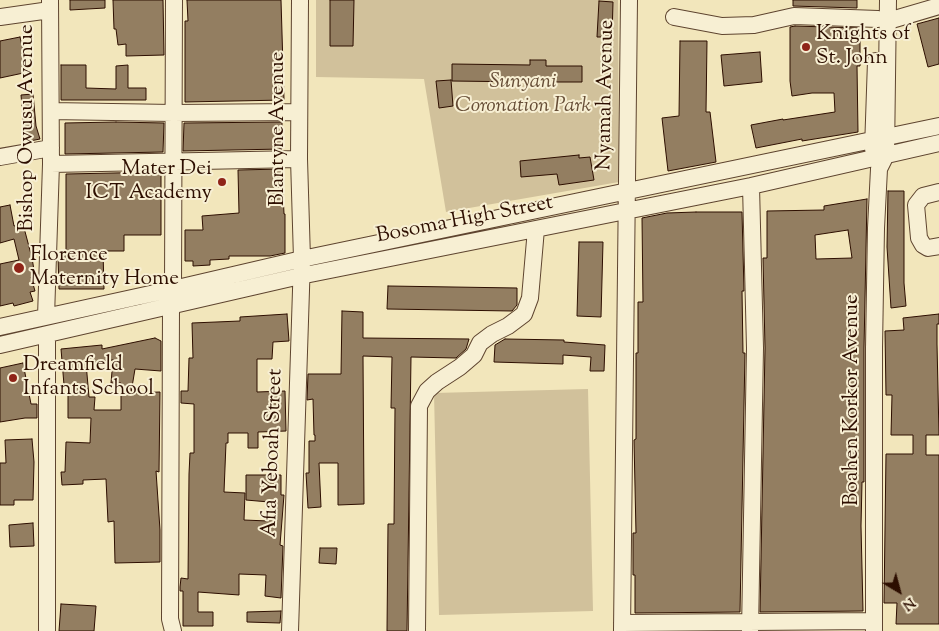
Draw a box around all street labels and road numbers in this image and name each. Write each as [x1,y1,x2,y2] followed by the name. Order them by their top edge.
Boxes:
[593,19,621,171] street label: Nyamah Avenue
[15,24,41,232] street label: Bishop Owusu Avenue
[266,51,292,207] street label: Blantyne Avenue
[374,191,556,251] street label: Bosoma High Street
[840,294,866,506] street label: Boahen Korkor Avenue
[258,368,290,538] street label: Afia Yeboah Street

